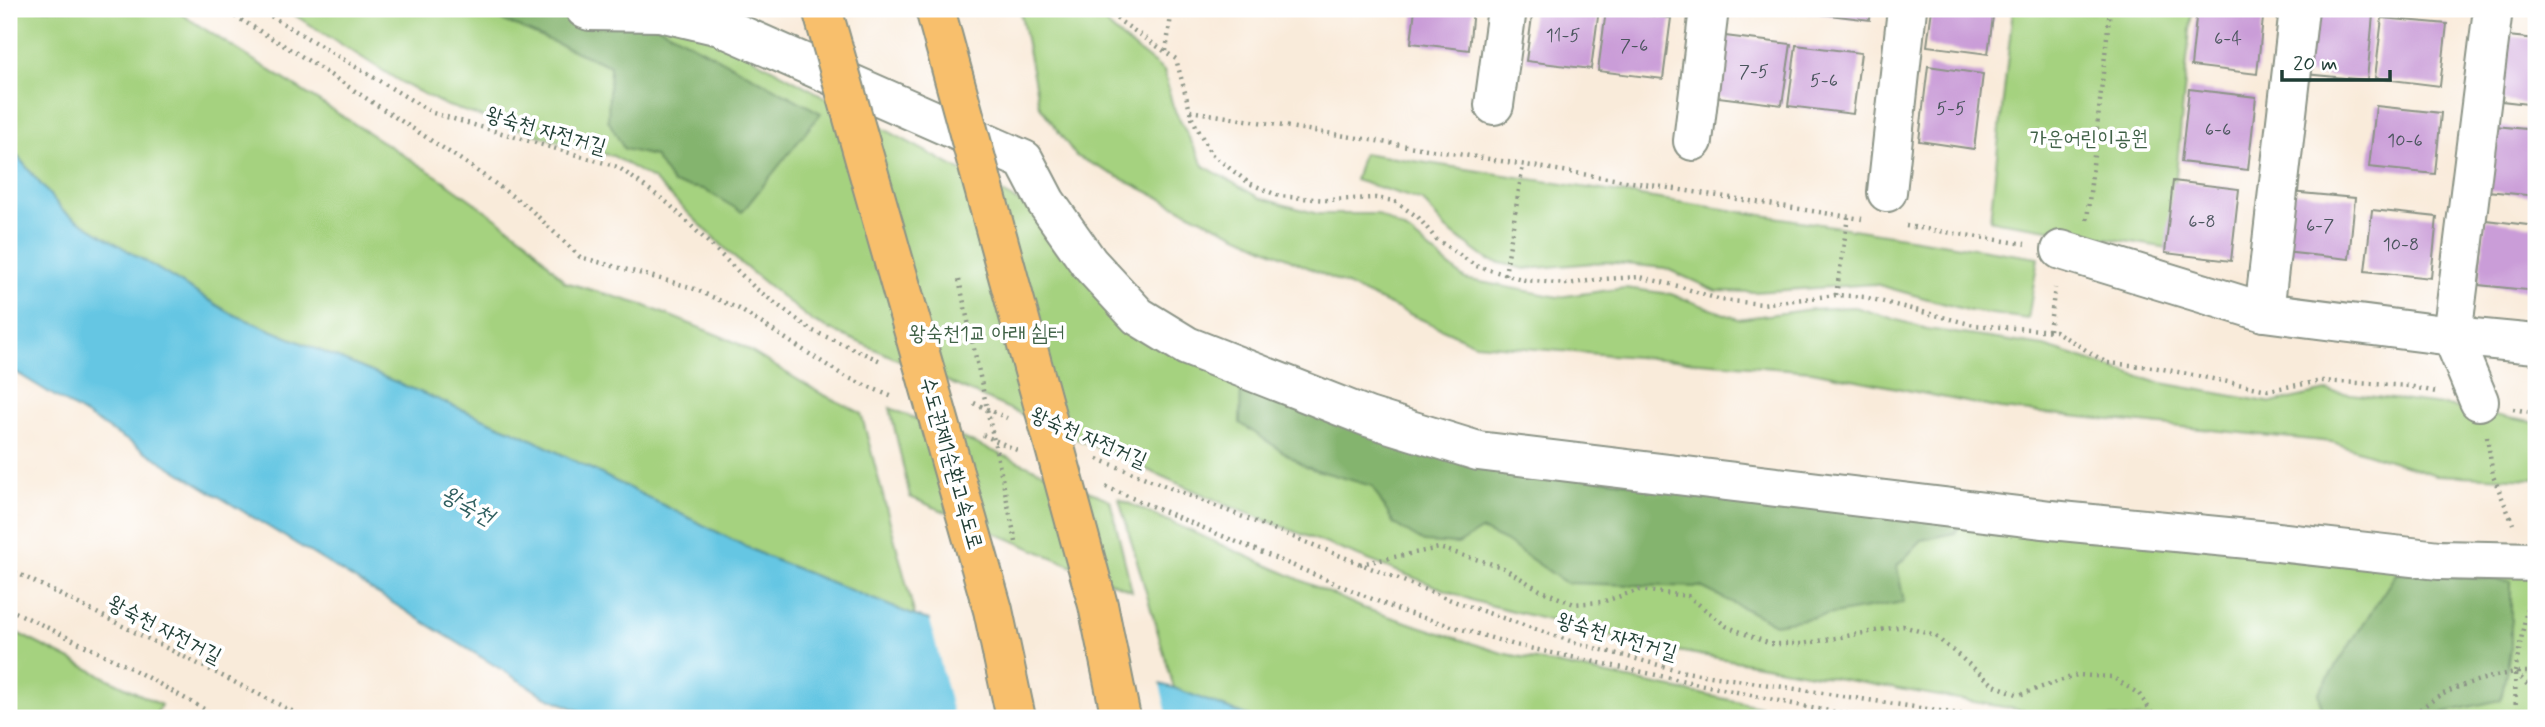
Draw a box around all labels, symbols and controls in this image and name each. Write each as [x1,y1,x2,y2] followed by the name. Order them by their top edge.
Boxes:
[1546,24,1581,48] house number: 11-5
[2214,27,2242,51] house number: 6-4
[1620,34,1648,58] house number: 7-6
[2282,38,2391,82] scale bar
[2293,50,2338,78] text: 20 m
[1739,60,1769,84] house number: 7-5
[1810,69,1838,93] house number: 5-6
[1936,97,1966,121] house number: 5-5
[482,100,609,162] street label: 왕숙천 자전거길
[2205,118,2231,142] house number: 6-6
[2030,125,2148,153] park label: 가운어린이공원
[2387,129,2423,153] house number: 10-6
[2188,210,2216,234] house number: 6-8
[2306,214,2334,238] house number: 6-7
[2383,233,2419,257] house number: 10-8
[909,320,1065,348] park label: 왕숙천1교 아래 쉼터
[913,374,989,553] street label: 수도권제1순환고속도로
[1026,401,1151,475] street label: 왕숙천 자전거길
[435,480,501,535] water label: 왕숙천
[103,589,226,671] street label: 왕숙천 자전거길
[1553,606,1680,668] street label: 왕숙천 자전거길

